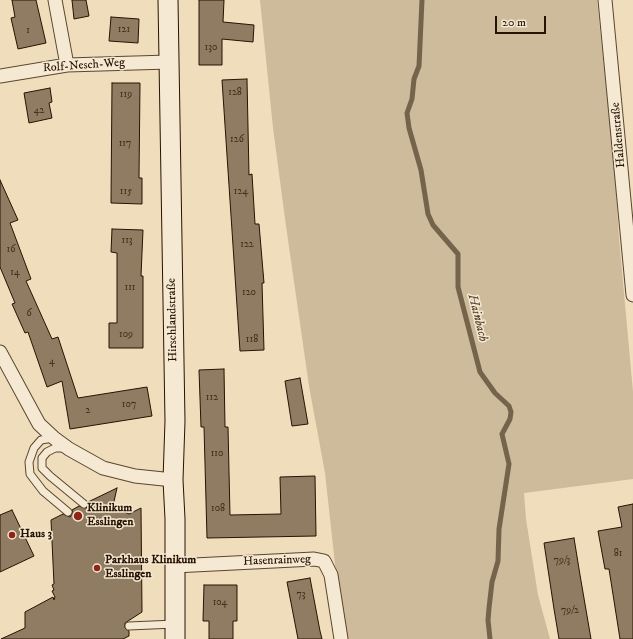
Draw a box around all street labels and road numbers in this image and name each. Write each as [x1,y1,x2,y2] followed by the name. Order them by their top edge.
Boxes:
[43,56,125,76] street label: Rolf-Nesch-Weg
[609,102,629,168] street label: Haldenstraße
[165,278,181,362] street label: Hirschlandstraße
[243,553,311,569] street label: Hasenrainweg

